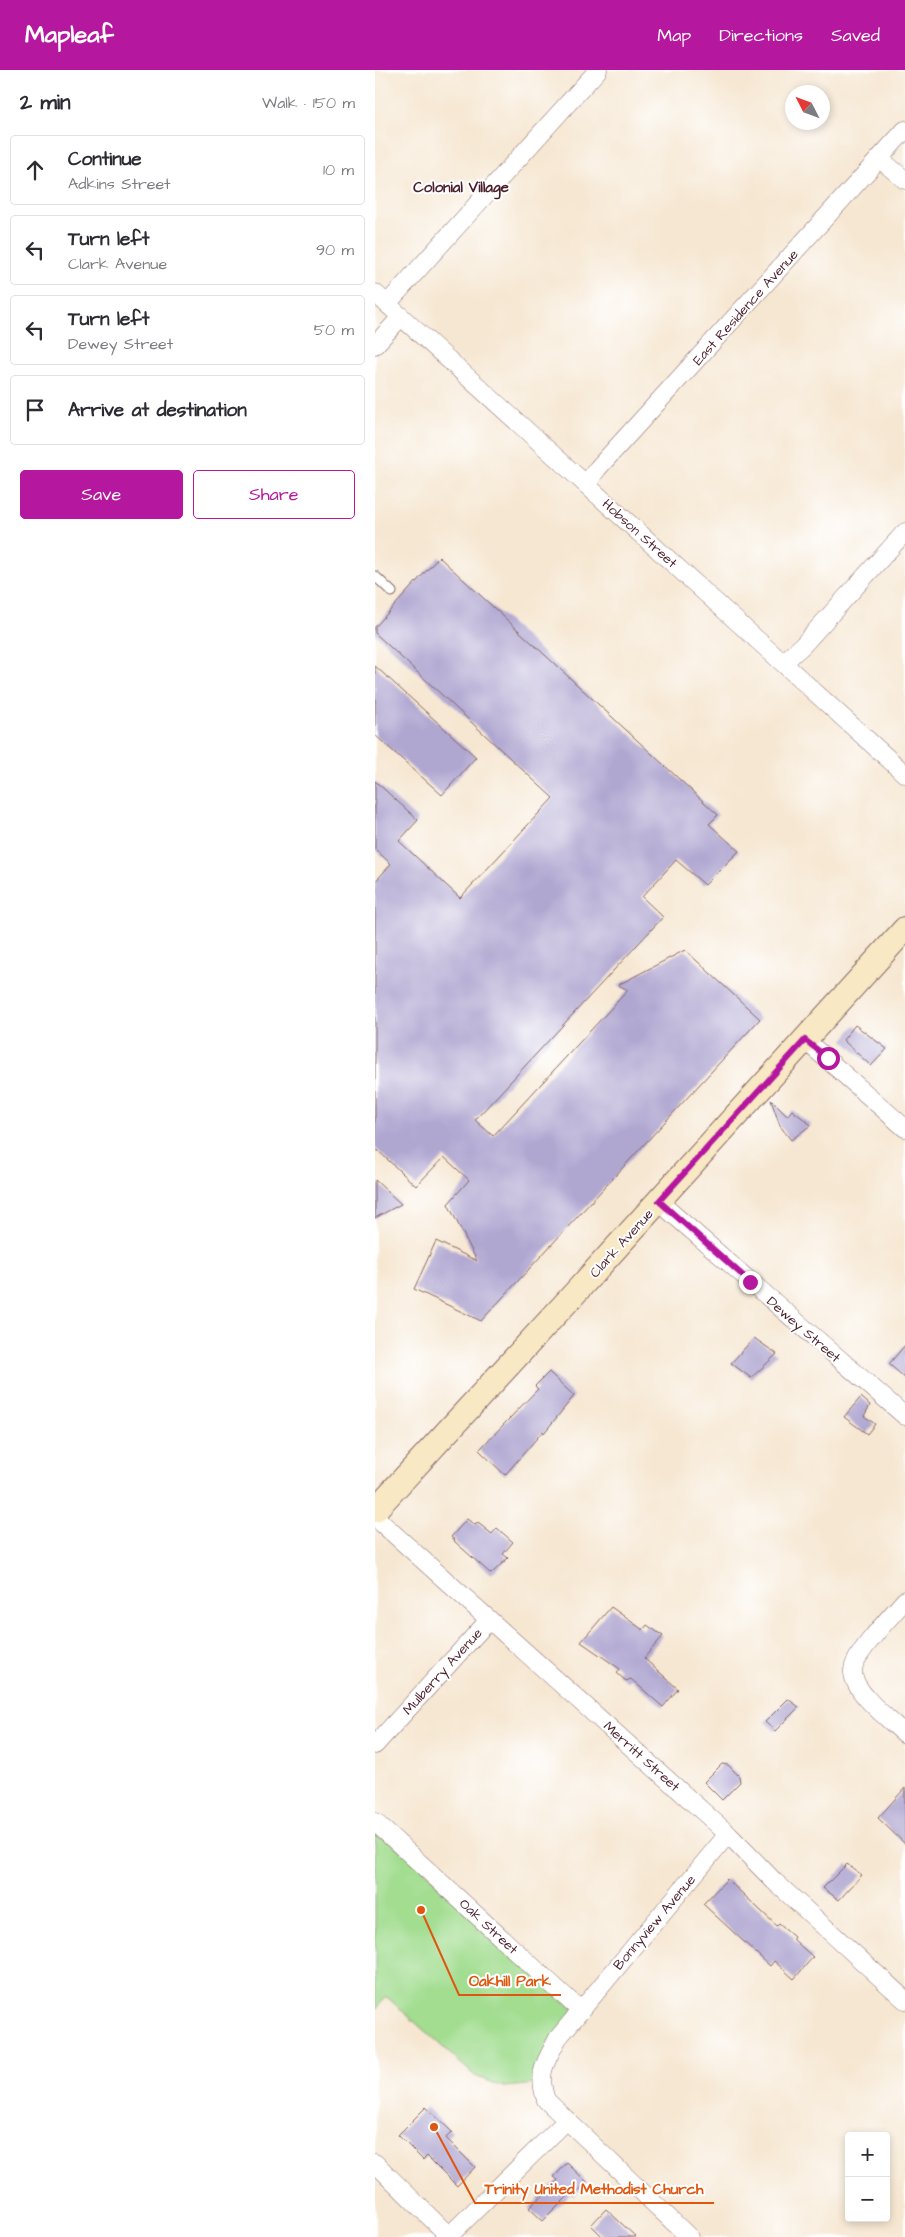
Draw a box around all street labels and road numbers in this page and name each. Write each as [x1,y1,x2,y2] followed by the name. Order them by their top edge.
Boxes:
[688,245,804,370] street label: East Residence Avenue
[597,495,682,573] street label: Hobson Street
[585,1204,658,1283] street label: Clark Avenue
[762,1292,845,1368] street label: Dewey Street
[398,1624,487,1719] street label: Mulberry Avenue
[599,1717,684,1797] street label: Merritt Street
[609,1870,701,1975] street label: Bonnyview Avenue
[454,1894,522,1959] street label: Oak Street

